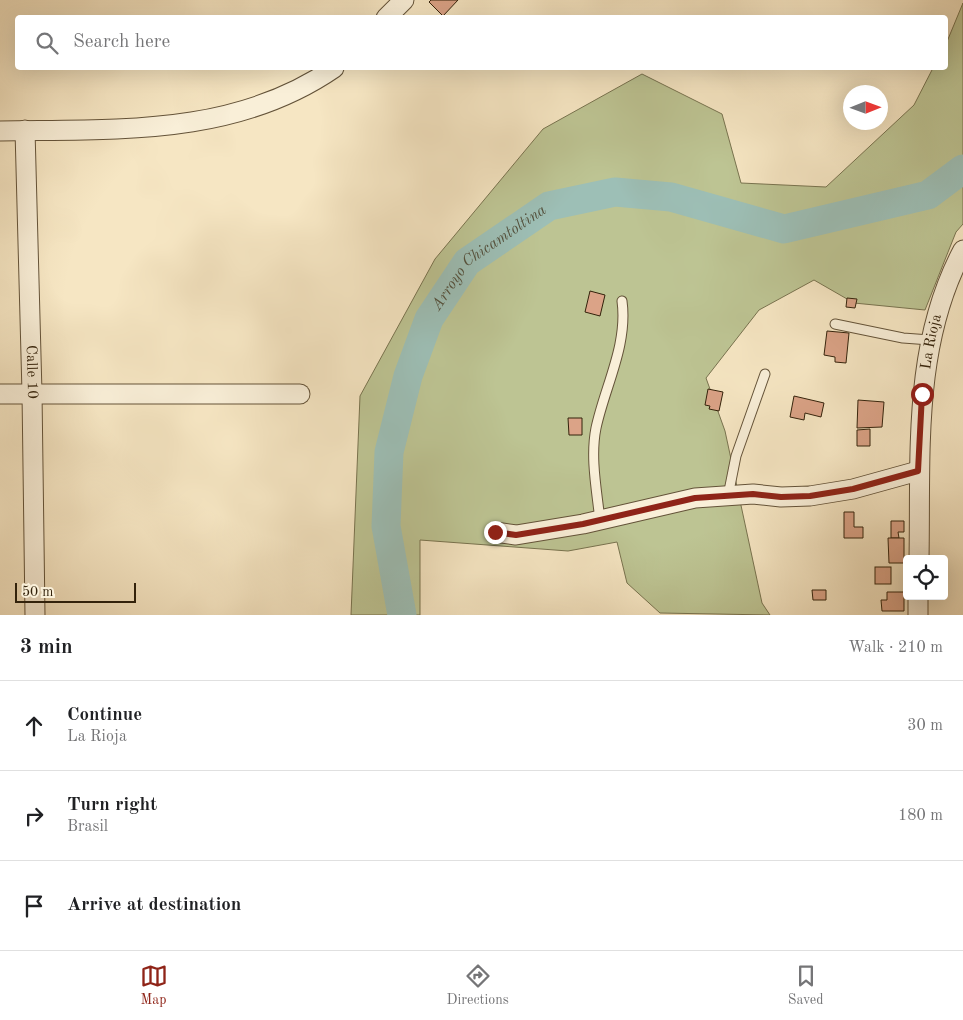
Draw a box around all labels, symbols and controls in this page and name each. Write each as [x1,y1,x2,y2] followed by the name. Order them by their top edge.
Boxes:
[15,15,948,70] search box
[33,29,61,57] icon: search
[73,33,170,52] text: Search here
[843,85,888,130] north arrow
[428,202,550,314] water label: Arroyo Chicamtoltina
[919,312,945,370] street label: La Rioja
[23,345,40,399] street label: Calle 10
[911,383,934,406] route start
[484,521,507,544] route end
[903,555,948,600] map controls
[903,555,948,600] button: locate
[15,580,136,603] scale bar
[22,585,53,599] text: 50 m
[20,637,73,658] text: 3 min
[848,640,943,656] text: Walk · 210 m
[67,706,142,725] text: Continue
[20,712,48,740] icon: ahead
[907,718,943,734] text: 30 m
[67,729,127,745] text: La Rioja
[67,796,157,815] text: Turn right
[20,802,48,830] icon: right
[898,808,943,824] text: 180 m
[67,819,108,835] text: Brasil
[20,892,48,920] icon: arrive
[67,896,241,915] text: Arrive at destination
[140,962,168,1009] tab: Map
[447,962,509,1009] tab: Directions
[788,962,823,1009] tab: Saved

